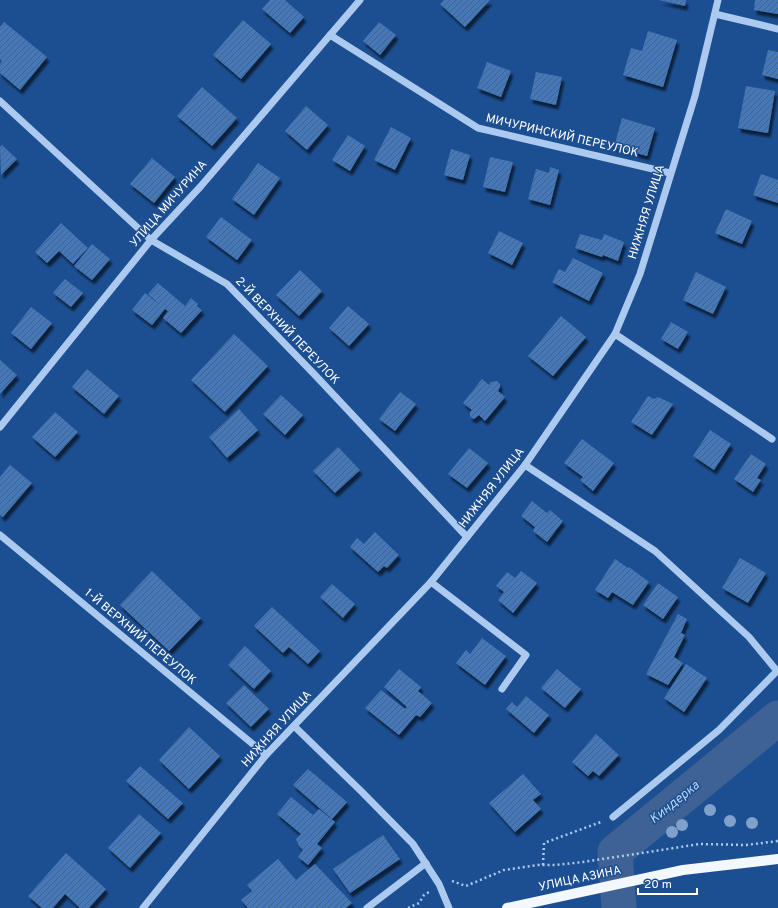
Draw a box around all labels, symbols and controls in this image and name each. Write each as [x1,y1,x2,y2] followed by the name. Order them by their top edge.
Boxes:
[484,111,640,161] street label: МИЧУРИНСКИЙ ПЕРЕУЛОК
[127,157,211,251] street label: УЛИЦА МИЧУРИНА
[625,163,669,261] street label: НИЖНЯЯ УЛИЦА
[231,274,343,388] street label: 2-Й ВЕРХНИЙ ПЕРЕУЛОК
[456,444,528,532] street label: НИЖНЯЯ УЛИЦА
[81,585,199,689] street label: 1-Й ВЕРХНИЙ ПЕРЕУЛОК
[238,687,316,771] street label: НИЖНЯЯ УЛИЦА
[647,778,703,828] water label: Киндерка
[537,862,623,896] street label: УЛИЦА АЗИНА
[638,870,697,896] scale bar
[644,877,672,893] text: 20 m

